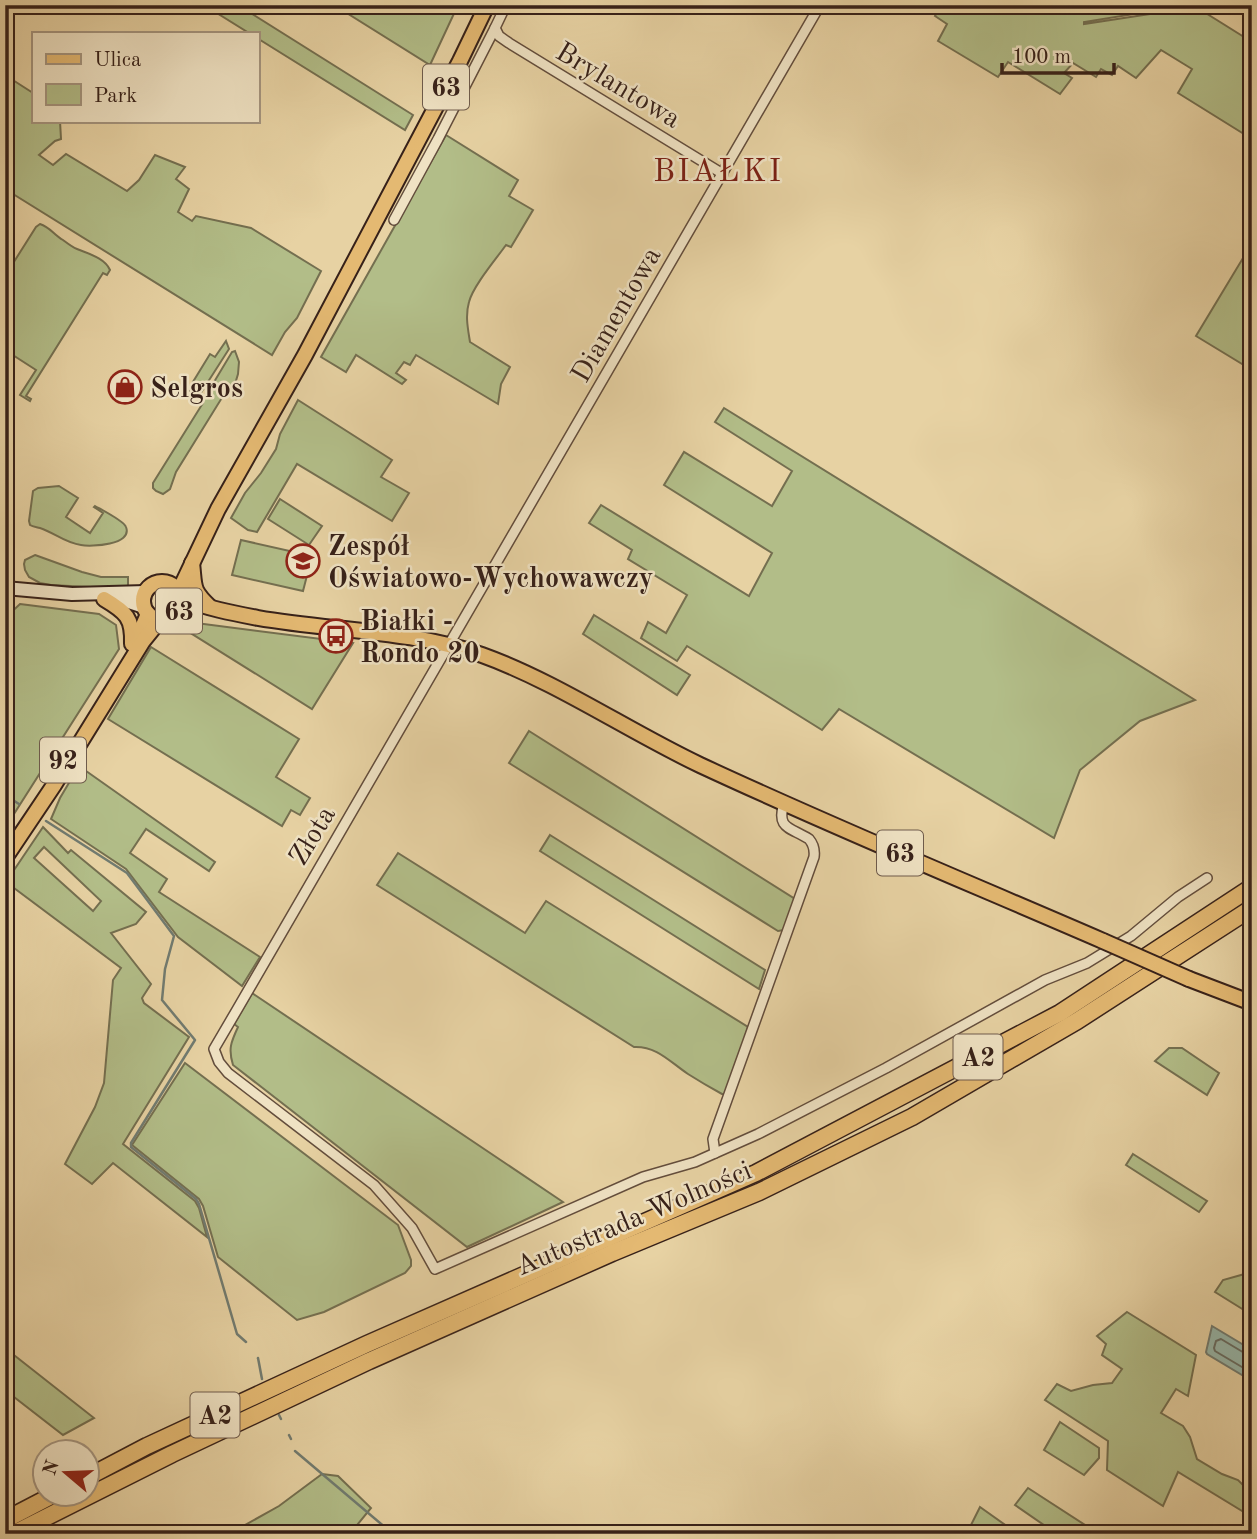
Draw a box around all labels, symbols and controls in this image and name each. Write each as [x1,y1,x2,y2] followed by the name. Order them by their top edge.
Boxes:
[32,32,259,122] legend
[1002,32,1114,76] scale bar
[550,39,685,135] street label: Brylantowa
[1012,47,1071,68] text: 100 m
[94,50,141,71] text: Ulica
[423,64,469,110] road number: 63
[94,86,137,107] text: Park
[653,157,783,189] district label: BIAŁKI
[568,243,668,388] street label: Diamentowa
[106,368,144,406] shop icon: Selgros
[150,376,243,404] place label: Selgros
[328,534,654,594] place label: Zespół Oświatowo-Wychowawczy
[284,542,322,580] school or university icon: Zespół Oświatowo-Wychowawczy
[156,589,202,634] road number: 63
[360,609,480,669] place label: Białki - Rondo 20
[317,617,355,655] bus stop icon: Białki - Rondo 20
[40,738,86,782] road number: 92
[285,802,342,871] street label: Złota
[877,831,923,876] road number: 63
[954,1034,1002,1080] road number: A2
[512,1157,756,1282] street label: Autostrada Wolności
[190,1392,240,1438] road number: A2
[32,1438,102,1508] north arrow
[41,1458,64,1478] text: N

